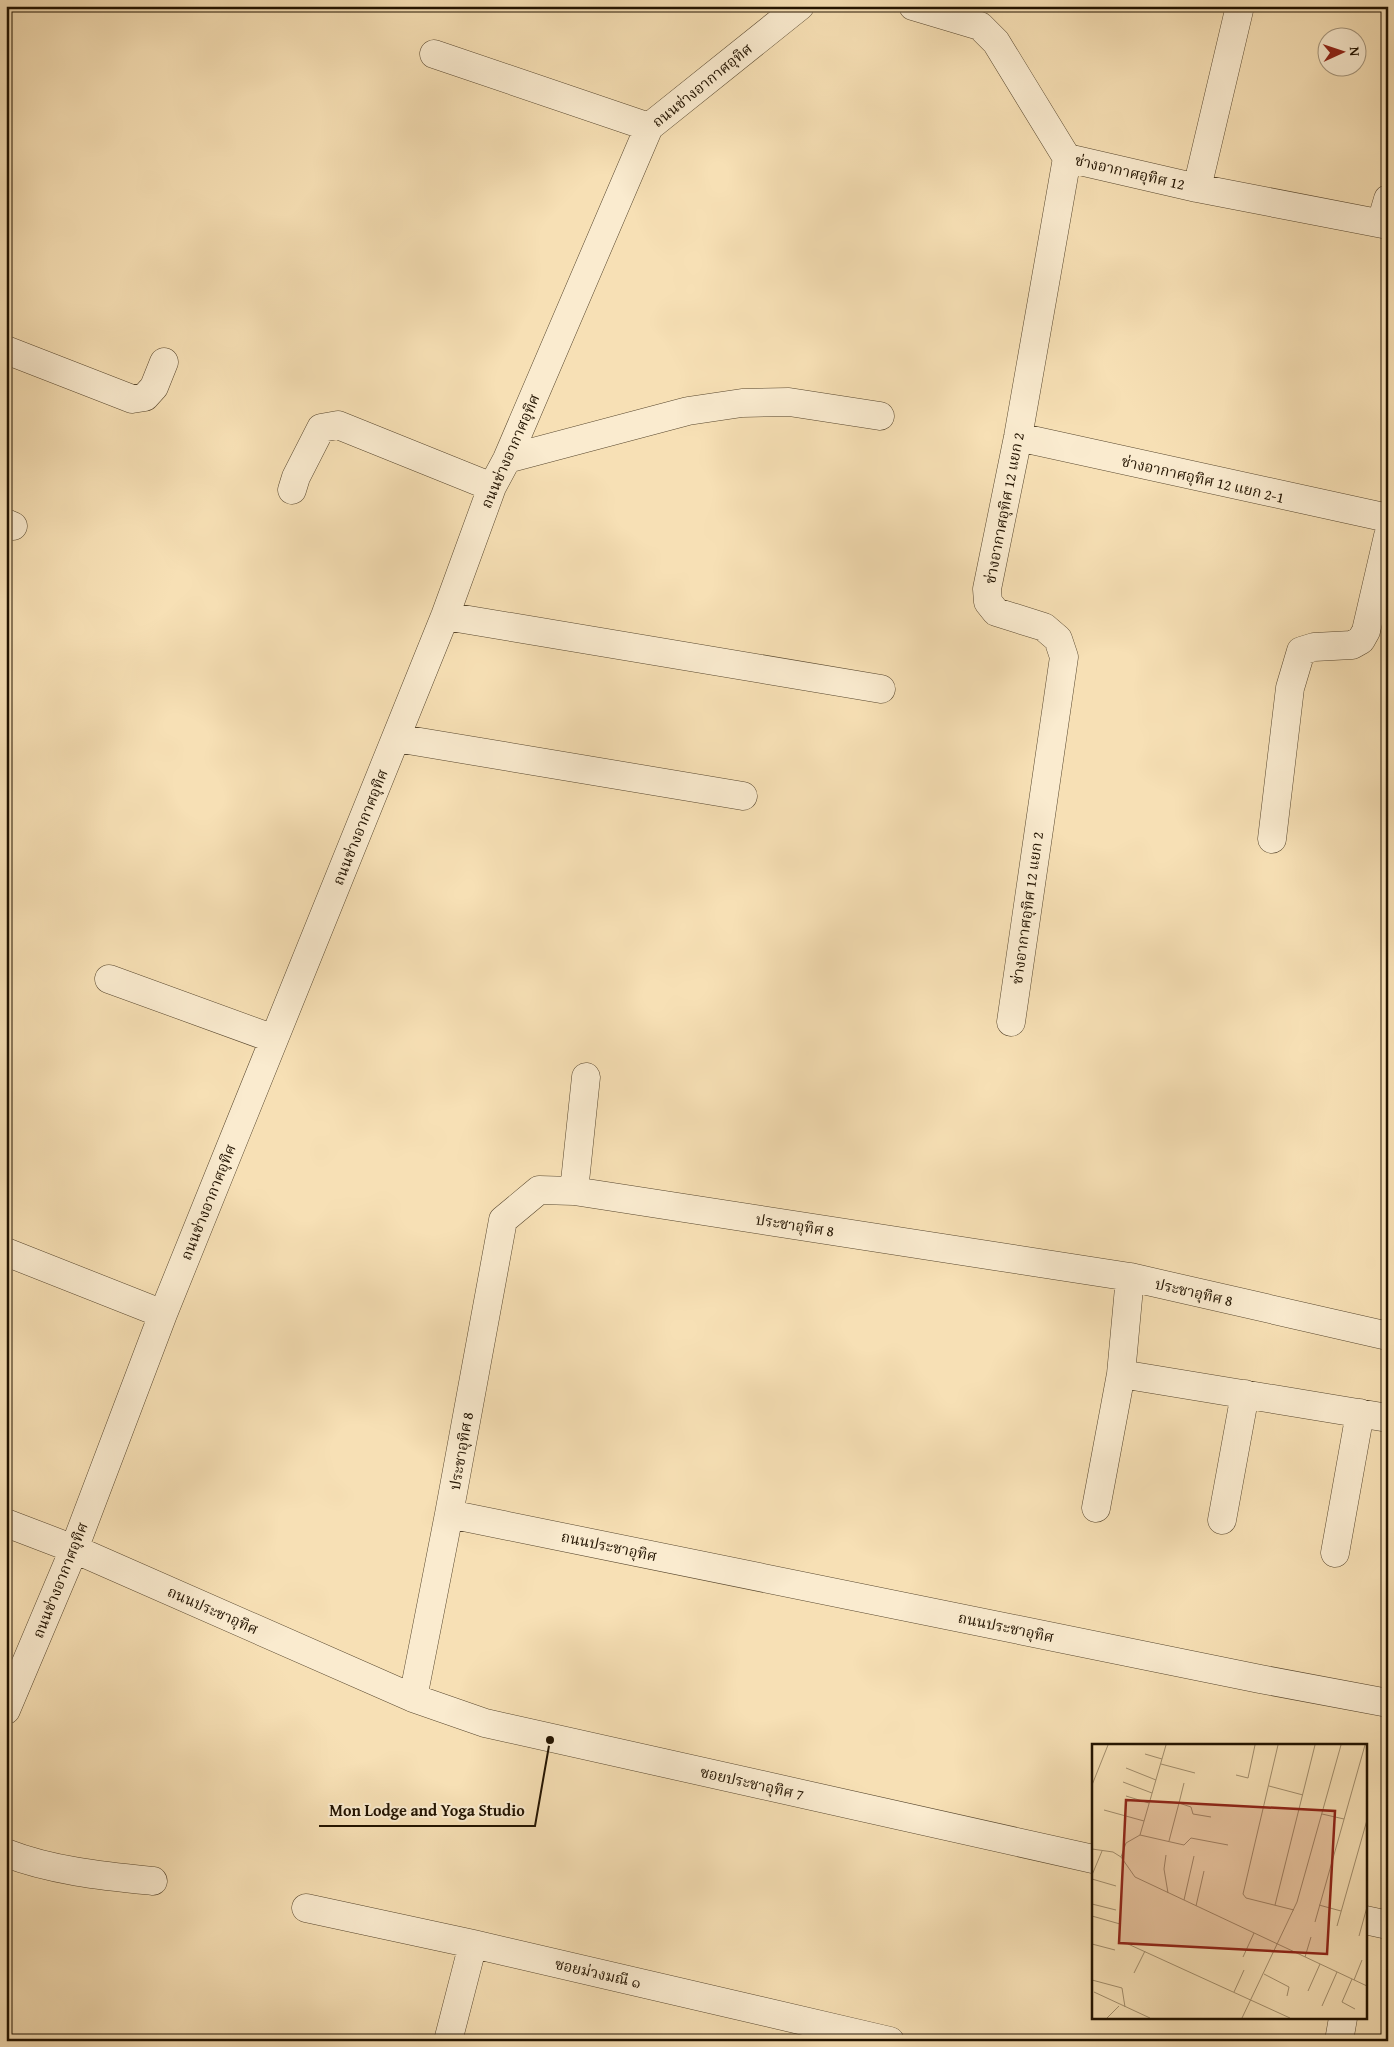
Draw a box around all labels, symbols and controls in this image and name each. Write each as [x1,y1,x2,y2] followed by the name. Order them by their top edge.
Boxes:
[1316,28,1366,78] north arrow
[648,38,757,133] street label: ถนนช่างอากาศอุทิศ
[1345,46,1365,57] text: N
[1073,149,1187,196] street label: ช่างอากาศอุทิศ 12
[475,390,546,512] street label: ถนนช่างอากาศอุทิศ
[979,431,1030,586] street label: ช่างอากาศอุทิศ 12 แยก 2
[1120,450,1286,509] street label: ช่างอากาศอุทิศ 12 แยก 2-1
[327,766,394,888] street label: ถนนช่างอากาศอุทิศ
[1006,830,1049,986] street label: ช่างอากาศอุทิศ 12 แยก 2
[175,1141,242,1263] street label: ถนนช่างอากาศอุทิศ
[754,1208,836,1243] street label: ประชาอุทิศ 8
[1153,1273,1235,1312] street label: ประชาอุทิศ 8
[444,1410,479,1492] street label: ประชาอุทิศ 8
[27,1519,94,1641] street label: ถนนช่างอากาศอุทิศ
[559,1526,659,1567] street label: ถนนประชาอุทิศ
[164,1581,262,1640] street label: ถนนประชาอุทิศ
[956,1607,1056,1648] street label: ถนนประชาอุทิศ
[1092,1744,1366,2020] inset map
[698,1761,806,1806] street label: ซอยประชาอุทิศ 7
[319,1795,535,1826] callout: Mon Lodge and Yoga Studio
[329,1798,525,1822] text: Mon Lodge and Yoga Studio
[553,1953,643,1993] street label: ซอยม่วงมณี ๑

